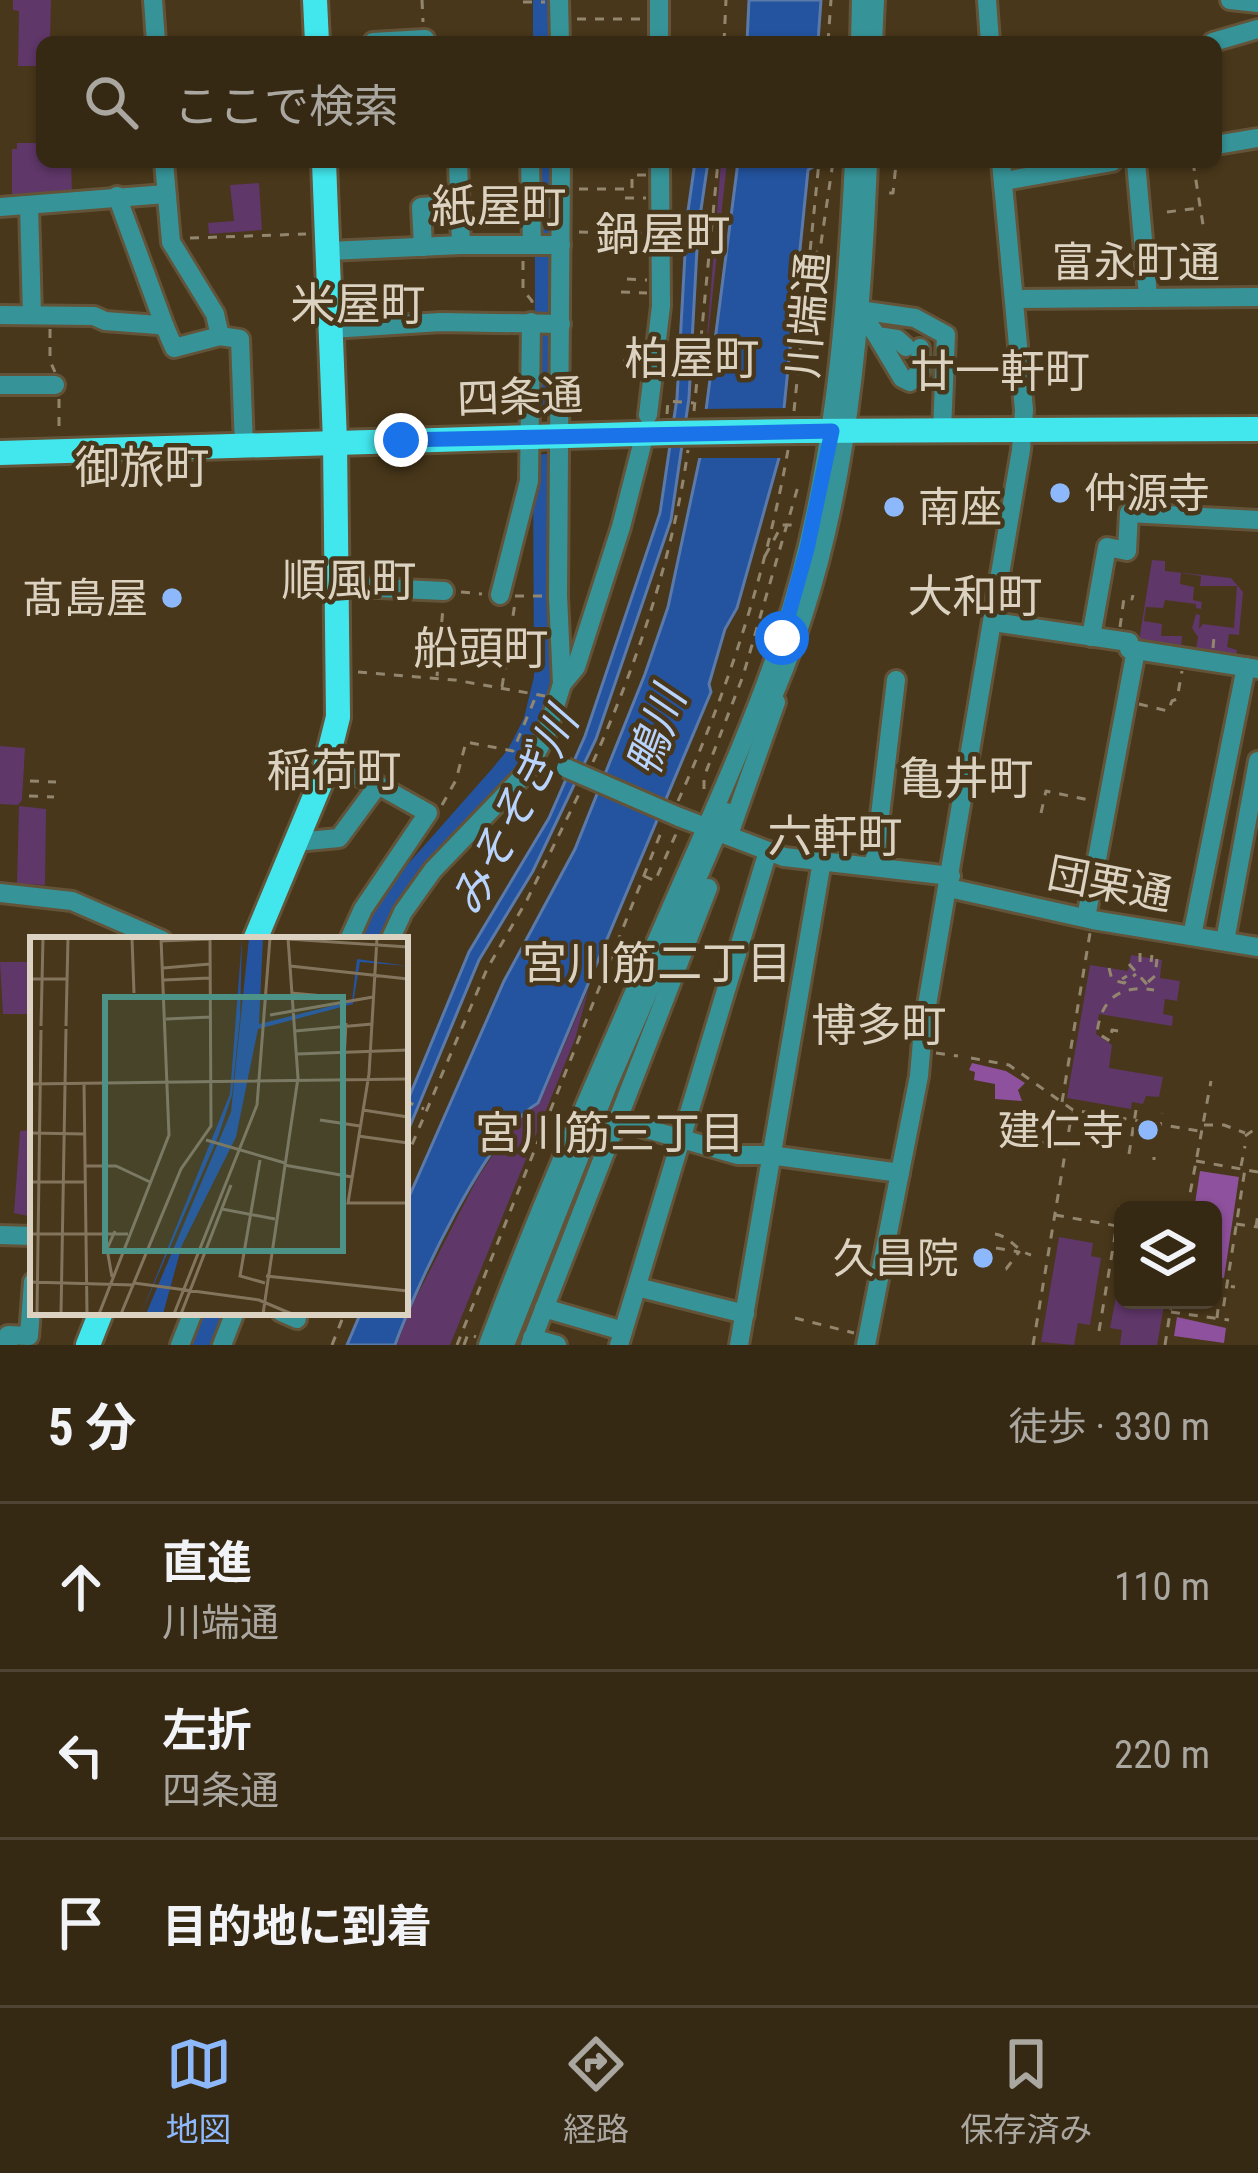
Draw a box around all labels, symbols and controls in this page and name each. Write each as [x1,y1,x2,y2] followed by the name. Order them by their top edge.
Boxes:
[36,36,1222,168] search box
[78,69,144,135] icon: search
[174,80,399,133] text: ここで検索
[431,180,567,233] district label: 紙屋町
[595,208,731,261] district label: 鍋屋町
[1052,238,1220,287] street label: 富永町通
[778,250,838,380] street label: 川端通
[290,278,426,331] district label: 米屋町
[624,332,760,385] district label: 柏屋町
[910,345,1090,398] district label: 廿一軒町
[456,370,584,424] street label: 四条通
[374,413,428,467] route end
[74,441,210,494] district label: 御旅町
[1084,469,1210,518] place label: 仲源寺
[1047,480,1073,506] marker: 仲源寺
[918,483,1002,532] place label: 南座
[881,494,907,520] marker: 南座
[281,554,417,607] district label: 順風町
[907,570,1043,623] district label: 大和町
[22,574,148,623] place label: 髙島屋
[159,585,185,611] marker: 髙島屋
[755,611,809,665] route start
[413,622,549,675] district label: 船頭町
[616,677,698,783] water label: 鴨川
[439,696,590,924] water label: みそそぎ川
[266,744,402,797] district label: 稲荷町
[898,752,1034,805] district label: 亀井町
[767,810,903,863] district label: 六軒町
[1043,848,1177,920] street label: 団栗通
[30,937,408,1315] inset map
[522,937,792,990] district label: 宮川筋二丁目
[811,999,947,1052] district label: 博多町
[998,1106,1124,1155] place label: 建仁寺
[475,1107,745,1160] district label: 宮川筋三丁目
[1135,1117,1161,1143] marker: 建仁寺
[1114,1201,1222,1309] map controls
[1114,1201,1222,1309] button: layers
[833,1234,959,1283] place label: 久昌院
[970,1245,996,1271] marker: 久昌院
[48,1398,137,1457] text: 5 分
[1009,1404,1210,1450] text: 徒歩 · 330 m
[162,1536,252,1589] text: 直進
[48,1554,114,1620] icon: ahead
[1114,1564,1210,1610] text: 110 m
[162,1600,279,1646] text: 川端通
[162,1704,252,1757] text: 左折
[48,1722,114,1788] icon: left
[1114,1732,1210,1778] text: 220 m
[162,1768,279,1814] text: 四条通
[48,1890,114,1956] icon: arrive
[162,1900,432,1953] text: 目的地に到着
[166,2031,232,2151] tab: 地図
[563,2031,629,2151] tab: 経路
[960,2031,1092,2151] tab: 保存済み

